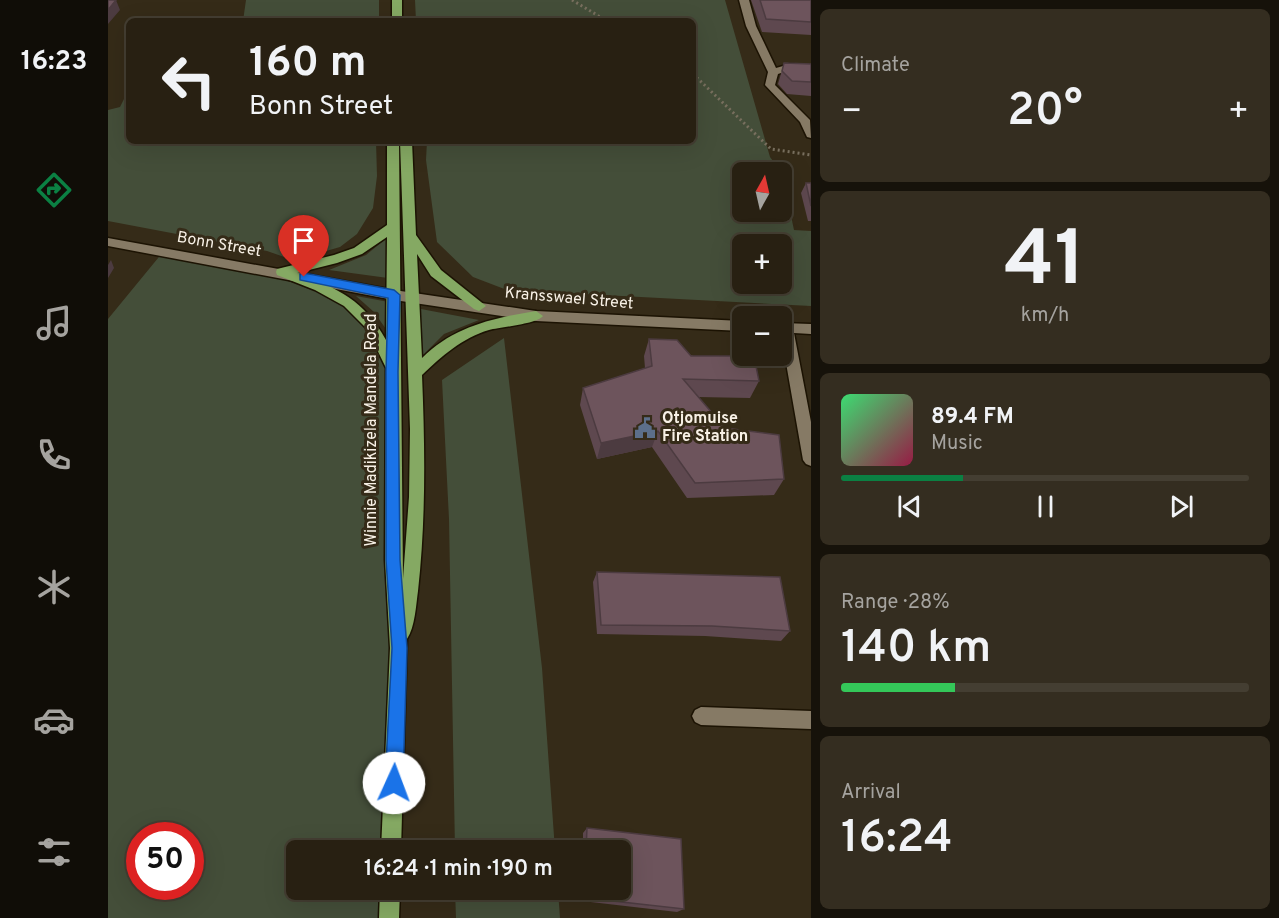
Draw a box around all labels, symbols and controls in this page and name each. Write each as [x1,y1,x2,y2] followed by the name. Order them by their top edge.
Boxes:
[249,38,367,91] text: 160 m
[150,42,228,120] icon: left
[21,45,87,79] text: 16:23
[841,53,910,79] text: Climate
[1007,84,1083,141] text: 20°
[249,90,393,124] text: Bonn Street
[841,92,862,134] text: −
[1228,92,1249,134] text: +
[732,162,792,222] north arrow
[732,162,792,366] map controls
[33,169,75,211] icon: directions
[1004,214,1086,313] text: 41
[278,215,329,277] pin
[287,224,320,257] icon: arrive
[175,228,263,262] street label: Bonn Street
[732,234,792,294] button: +
[504,283,634,315] street label: Kransswael Street
[33,302,75,344] icon: music
[1021,303,1069,329] text: km/h
[732,306,792,366] button: −
[362,314,382,546] street label: Winnie Madikizela Mandela Road
[931,404,1014,431] text: 89.4 FM
[662,409,748,447] place label: Otjomuise Fire Station
[633,416,657,440] public building icon: Otjomuise Fire Station
[931,431,983,457] text: Music
[33,434,75,476] icon: phone
[893,490,926,523] icon: previous
[1029,490,1062,523] icon: pause
[1165,490,1198,523] icon: next
[33,566,75,608] icon: climate
[841,590,950,616] text: Range · 28%
[841,621,991,678] text: 140 km
[33,699,75,741] icon: car
[362,751,426,815] position arrow
[841,780,901,806] text: Arrival
[841,811,953,868] text: 16:24
[126,822,204,900] speed limit sign: 50
[33,831,75,873] icon: filters
[364,856,553,883] text: 16:24 · 1 min · 190 m

